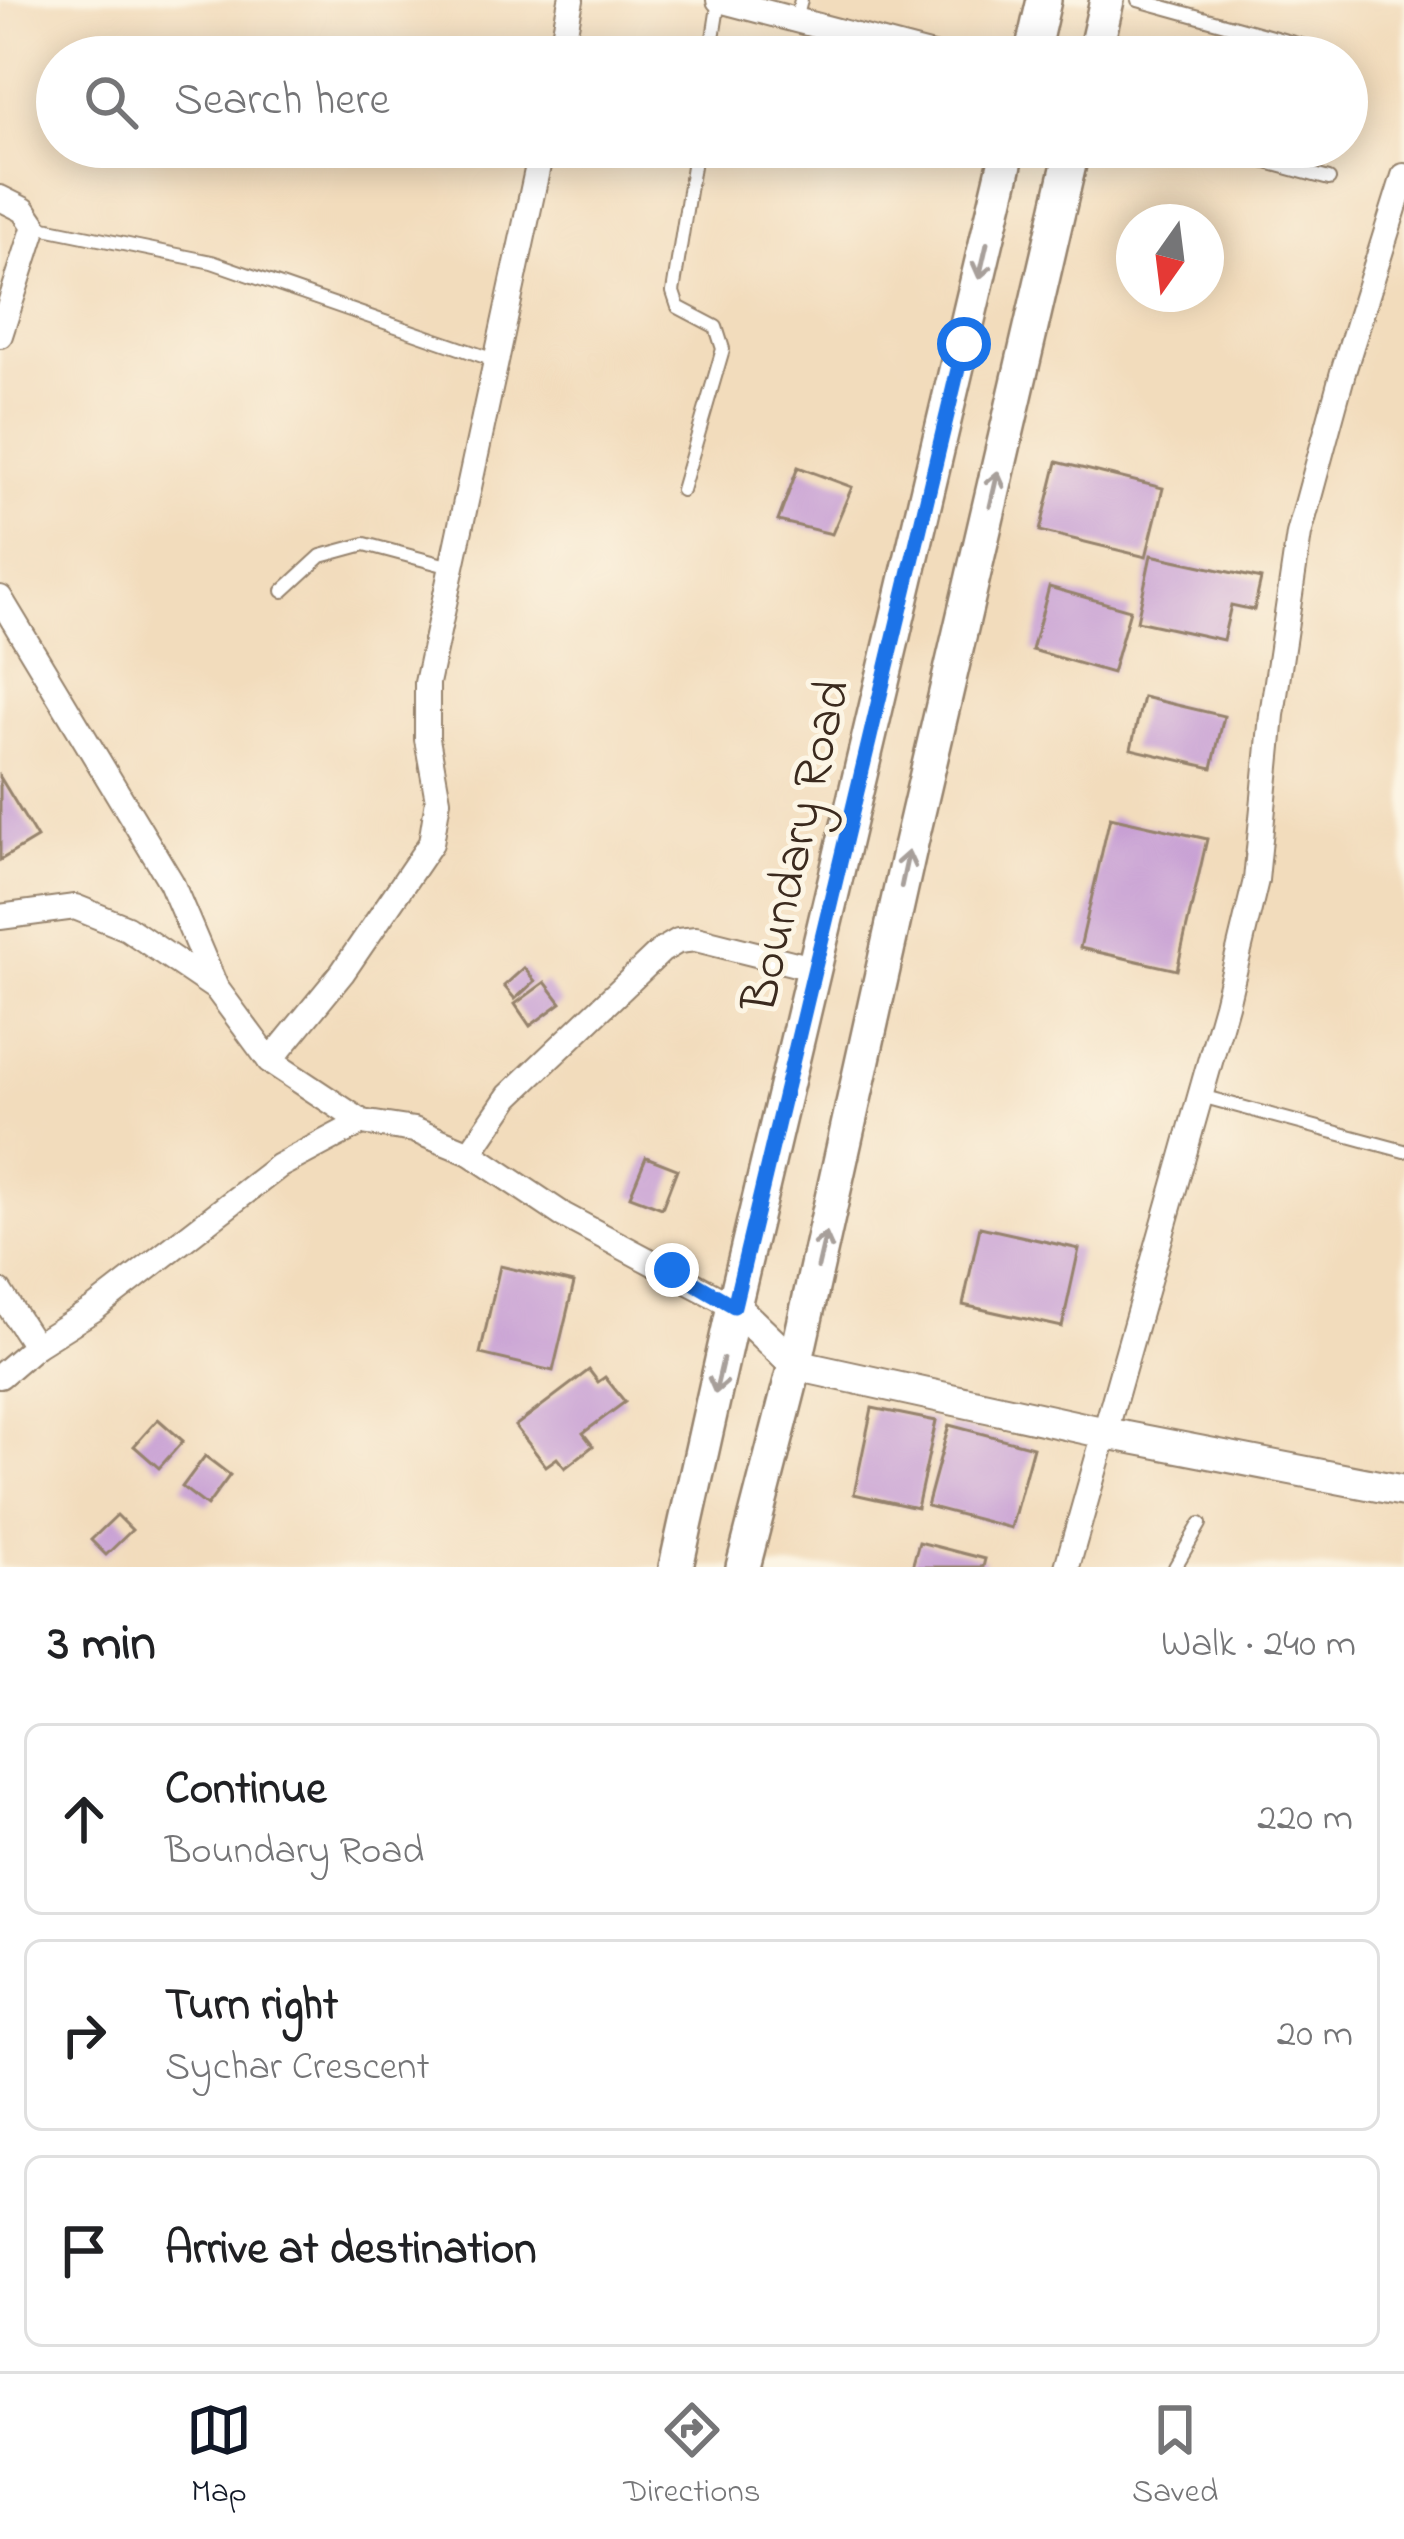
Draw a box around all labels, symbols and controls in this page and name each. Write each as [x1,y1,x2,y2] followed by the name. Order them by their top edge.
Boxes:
[36,36,1368,168] search box
[78,69,144,135] icon: search
[174,69,390,135] text: Search here
[1116,204,1224,312] north arrow
[971,241,993,279] one-way arrow
[937,317,991,371] route start
[984,470,1006,508] one-way arrow
[723,673,873,1022] street label: Boundary Road
[895,850,918,888] one-way arrow
[811,1231,834,1269] one-way arrow
[645,1243,699,1297] route end
[706,1357,729,1395] one-way arrow
[48,1608,156,1683] text: 3 min
[1161,1617,1356,1674] text: Walk · 240 m
[165,1758,326,1824] text: Continue
[51,1786,117,1852] icon: ahead
[1257,1791,1353,1848] text: 220 m
[165,1824,424,1881] text: Boundary Road
[165,1974,338,2040] text: Turn right
[51,2002,117,2068] icon: right
[1277,2007,1353,2064] text: 20 m
[165,2040,430,2097] text: Sychar Crescent
[51,2218,117,2284] icon: arrive
[165,2218,536,2284] text: Arrive at destination
[186,2397,252,2517] tab: Map
[623,2397,761,2517] tab: Directions
[1132,2397,1218,2517] tab: Saved

